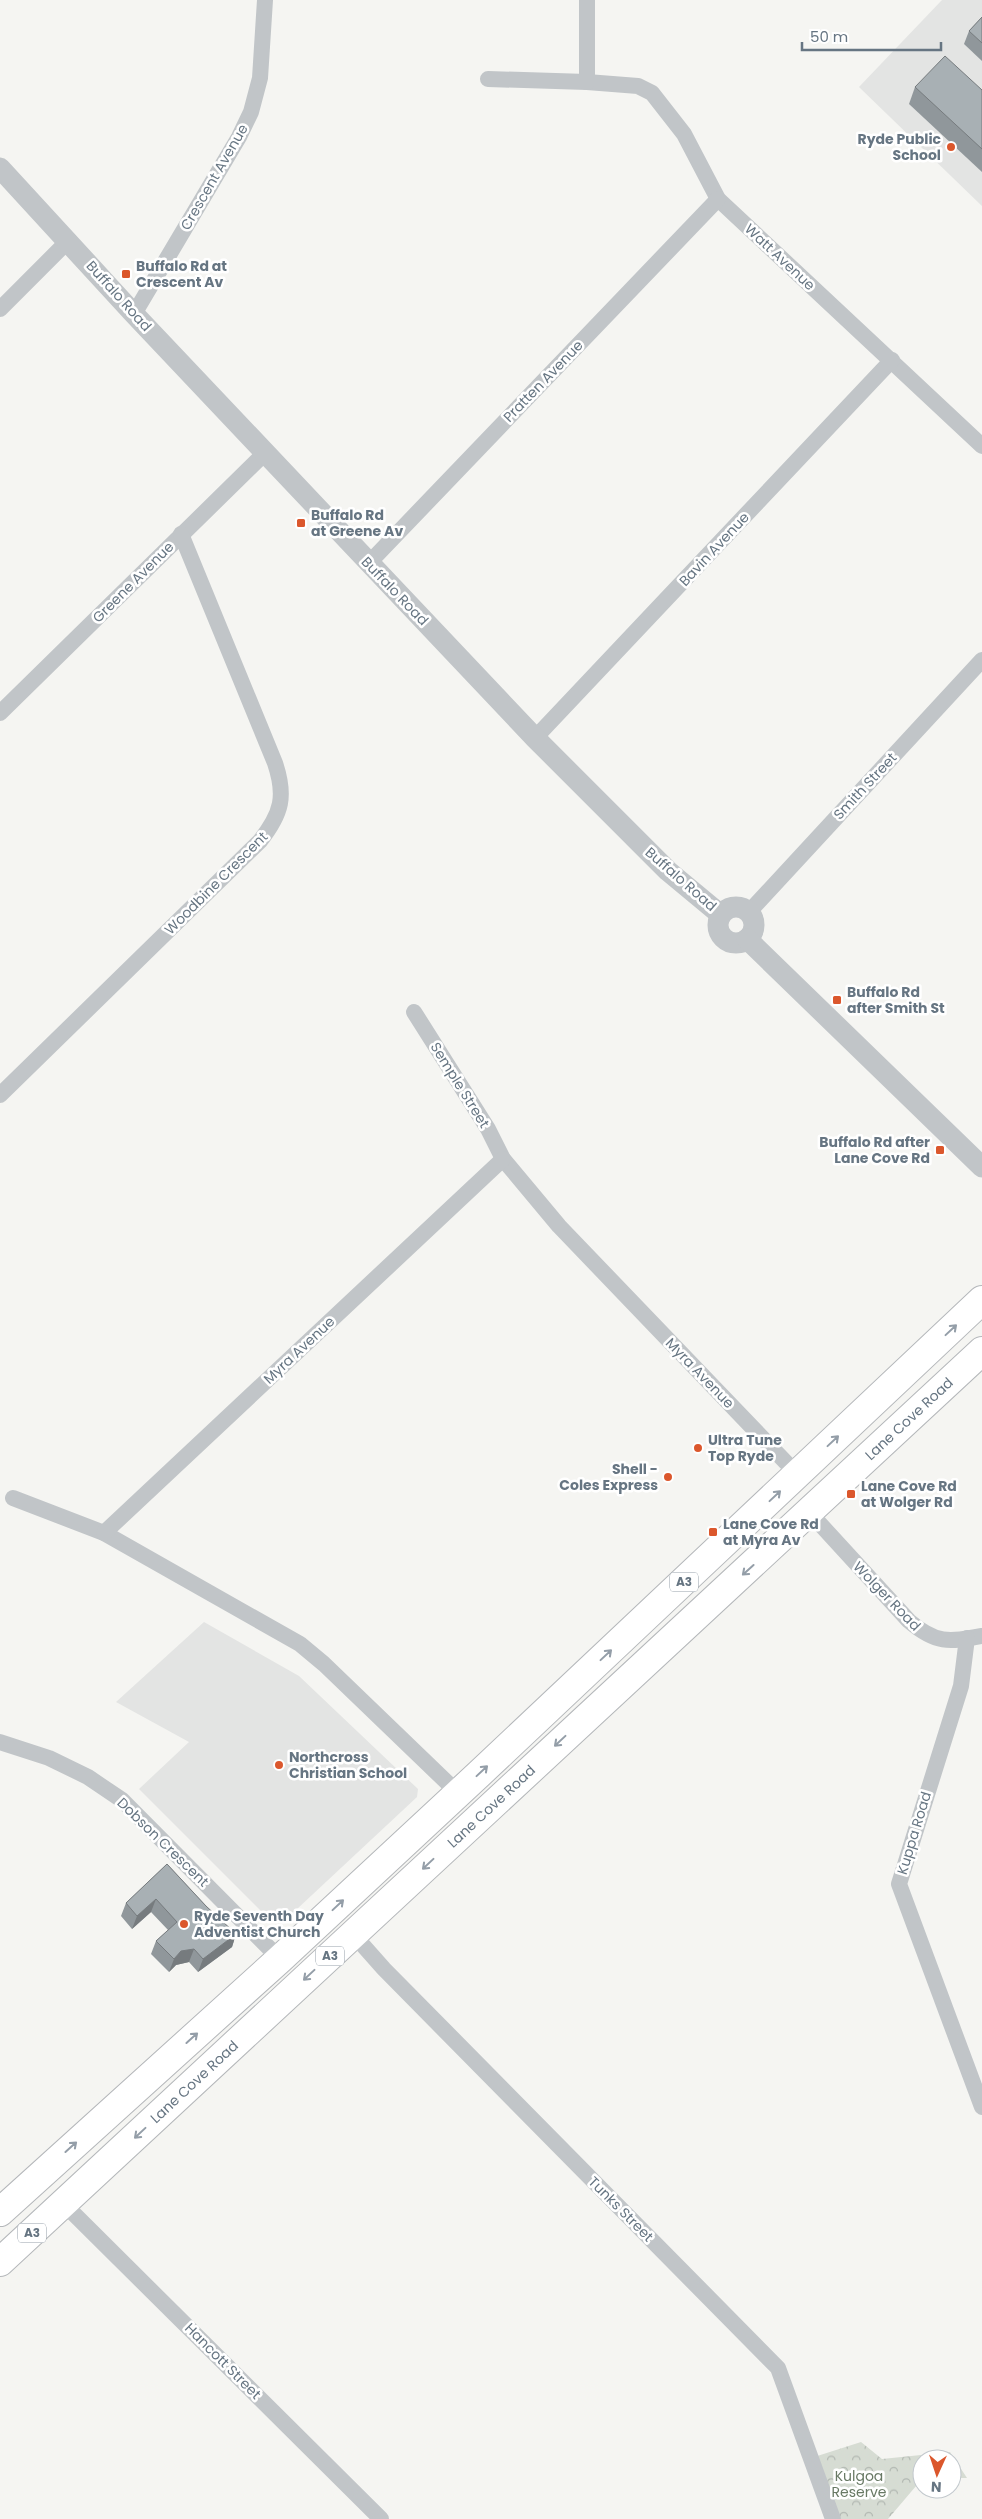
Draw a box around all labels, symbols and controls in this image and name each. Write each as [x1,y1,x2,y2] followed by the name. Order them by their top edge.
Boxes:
[802,20,941,52] scale bar
[810,26,848,47] text: 50 m
[175,120,253,234] street label: Crescent Avenue
[858,129,942,165] place label: Ryde Public School
[945,141,957,153] marker: Ryde Public School
[740,219,820,295] street label: Watt Avenue
[82,256,156,336] street label: Buffalo Road
[136,256,227,292] place label: Buffalo Rd at Crescent Av
[120,268,132,280] marker: Buffalo Rd at Crescent Av
[499,335,588,426] street label: Pratten Avenue
[311,505,403,541] place label: Buffalo Rd at Greene Av
[674,507,754,590] street label: Bavin Avenue
[295,517,307,529] marker: Buffalo Rd at Greene Av
[88,537,178,627] street label: Greene Avenue
[357,552,433,630] street label: Buffalo Road
[829,748,901,824] street label: Smith Street
[160,827,272,939] street label: Woodbine Crescent
[641,842,721,916] street label: Buffalo Road
[847,982,945,1018] place label: Buffalo Rd after Smith St
[831,994,843,1006] marker: Buffalo Rd after Smith St
[426,1038,494,1132] street label: Semple Street
[819,1132,930,1168] place label: Buffalo Rd after Lane Cove Rd
[934,1144,946,1156] marker: Buffalo Rd after Lane Cove Rd
[259,1311,339,1388] street label: Myra Avenue
[945,1324,958,1336] one-way arrow
[661,1333,739,1413] street label: Myra Avenue
[861,1373,957,1465] street label: Lane Cove Road
[708,1430,782,1466] place label: Ultra Tune Top Ryde
[827,1435,840,1447] one-way arrow
[692,1442,704,1454] marker: Ultra Tune Top Ryde
[559,1459,658,1495] place label: Shell - Coles Express
[662,1471,674,1483] marker: Shell - Coles Express
[861,1476,957,1512] place label: Lane Cove Rd at Wolger Rd
[845,1488,857,1500] marker: Lane Cove Rd at Wolger Rd
[769,1490,782,1502] one-way arrow
[723,1514,819,1550] place label: Lane Cove Rd at Myra Av
[707,1526,719,1538] marker: Lane Cove Rd at Myra Av
[849,1557,925,1635] street label: Wolger Road
[741,1564,754,1576] one-way arrow
[670,1572,698,1591] road number: A3
[599,1649,612,1661] one-way arrow
[554,1736,567,1747] one-way arrow
[289,1747,407,1783] place label: Northcross Christian School
[273,1759,285,1771] marker: Northcross Christian School
[443,1760,540,1852] street label: Lane Cove Road
[476,1765,489,1777] one-way arrow
[892,1789,936,1877] street label: Kuppa Road
[113,1793,213,1891] street label: Dobson Crescent
[422,1858,435,1870] one-way arrow
[331,1899,344,1911] one-way arrow
[194,1906,324,1942] place label: Ryde Seventh Day Adventist Church
[178,1918,190,1930] marker: Ryde Seventh Day Adventist Church
[316,1946,344,1965] road number: A3
[303,1969,316,1981] one-way arrow
[185,2032,198,2044] one-way arrow
[146,2036,243,2128] street label: Lane Cove Road
[133,2127,146,2139] one-way arrow
[65,2141,78,2153] one-way arrow
[584,2172,658,2246] street label: Tunks Street
[18,2224,46,2242] road number: A3
[180,2318,266,2404] street label: Hancott Street
[912,2449,962,2499] north arrow
[832,2466,887,2502] park label: Kulgoa Reserve
[931,2477,942,2497] text: N

